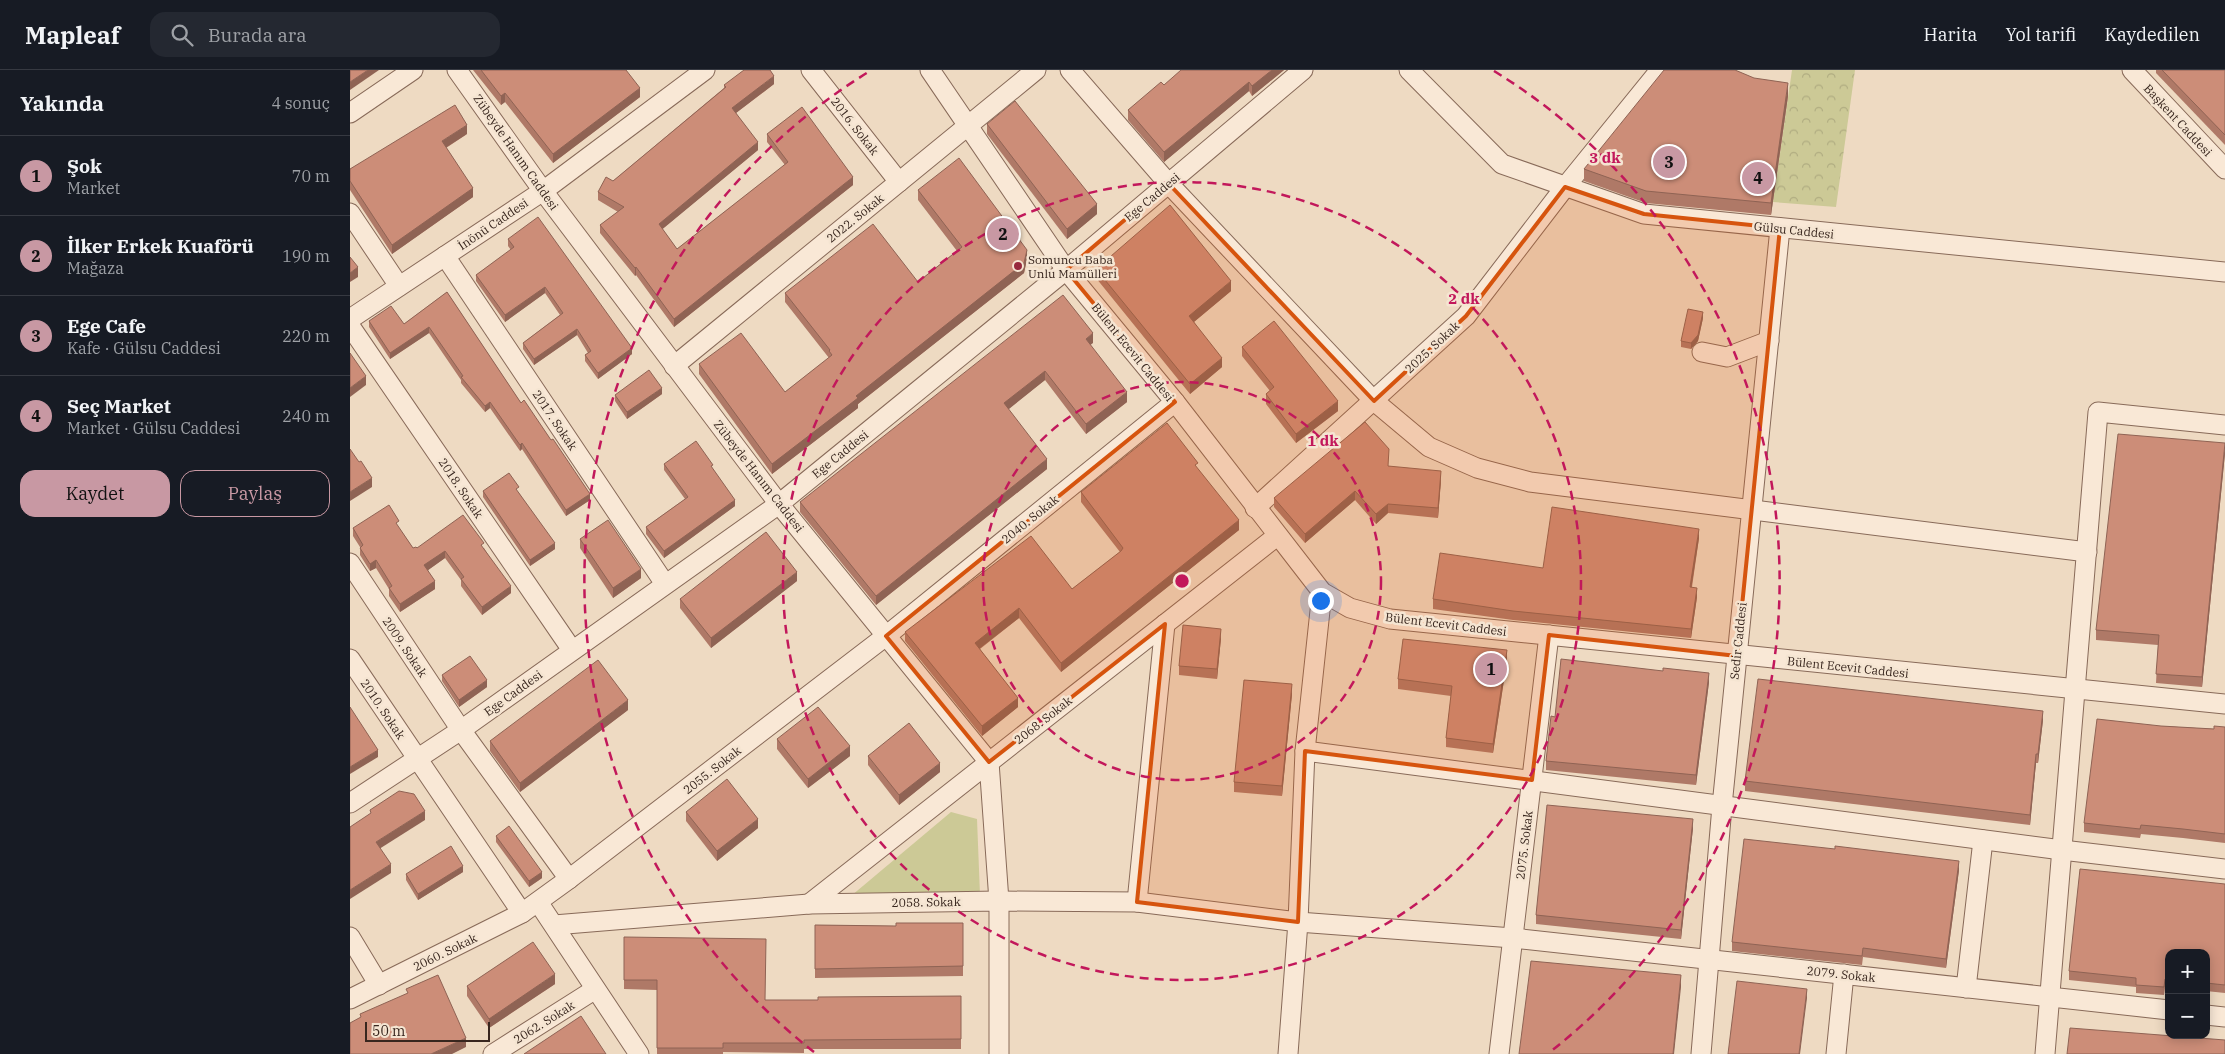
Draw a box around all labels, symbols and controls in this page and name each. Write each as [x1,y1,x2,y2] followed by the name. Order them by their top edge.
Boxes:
[150,12,500,57] search box
[25,19,120,51] text: Mapleaf
[168,21,196,49] icon: search
[208,23,307,47] text: Burada ara
[1924,23,1977,46] text: Harita
[2005,23,2076,46] text: Yol tarifi
[2104,23,2200,46] text: Kaydedilen
[2141,81,2215,159] street label: Başkent Caddesi
[20,89,104,117] text: Yakında
[470,91,562,213] street label: Zübeyde Hanım Caddesi
[271,93,330,113] text: 4 sonuç
[828,94,882,158] street label: 2016. Sokak
[1653,143,1685,181] pin: 3
[1589,148,1621,167] text: 3 dk
[67,154,102,178] text: Şok
[1742,159,1774,197] pin: 4
[31,166,41,186] text: 1
[292,166,330,186] text: 70 m
[1121,169,1183,225] street label: Ege Caddesi
[67,178,120,198] text: Market
[823,190,887,246] street label: 2022. Sokak
[455,195,531,253] street label: İnönü Caddesi
[987,215,1019,253] pin: 2
[1753,218,1835,242] street label: Gülsu Caddesi
[67,234,254,258] text: İlker Erkek Kuaförü
[31,246,41,266] text: 2
[282,246,330,266] text: 190 m
[1028,252,1117,281] place label: Somuncu Baba Unlu Mamülleri
[67,258,124,278] text: Mağaza
[1012,260,1024,272] marker: Somuncu Baba Unlu Mamülleri
[1448,289,1480,308] text: 2 dk
[1089,300,1177,404] street label: Bülent Ecevit Caddesi
[67,314,146,338] text: Ege Cafe
[1402,318,1462,376] street label: 2025. Sokak
[31,326,41,346] text: 3
[282,326,330,346] text: 220 m
[67,338,221,358] text: Kafe · Gülsu Caddesi
[529,387,581,453] street label: 2017. Sokak
[67,394,171,418] text: Seç Market
[31,406,41,426] text: 4
[282,406,330,426] text: 240 m
[711,417,808,535] street label: Zübeyde Hanım Caddesi
[67,418,240,438] text: Market · Gülsu Caddesi
[809,427,871,481] street label: Ege Caddesi
[1307,431,1339,450] text: 1 dk
[435,455,487,521] street label: 2018. Sokak
[20,470,170,517] button: Kaydet
[180,470,330,517] button: Paylaş
[998,491,1062,547] street label: 2040. Sokak
[1173,572,1191,590] centre of rings
[1308,588,1334,614] your location
[1726,601,1750,680] street label: Sedir Caddesi
[1384,609,1508,639] street label: Bülent Ecevit Caddesi
[379,614,431,680] street label: 2009. Sokak
[1475,650,1507,688] pin: 1
[1786,653,1910,681] street label: Bülent Ecevit Caddesi
[481,667,545,719] street label: Ege Caddesi
[357,676,409,742] street label: 2010. Sokak
[1011,693,1075,747] street label: 2068. Sokak
[680,743,744,797] street label: 2055. Sokak
[1512,810,1536,880] street label: 2075. Sokak
[891,894,961,910] street label: 2058. Sokak
[411,930,479,974] street label: 2060. Sokak
[2165,949,2210,1039] map controls
[2165,949,2210,994] button: +
[1806,963,1876,985] street label: 2079. Sokak
[2165,994,2210,1039] button: −
[511,997,577,1047] street label: 2062. Sokak
[365,1019,490,1042] scale bar
[372,1022,405,1040] text: 50 m

